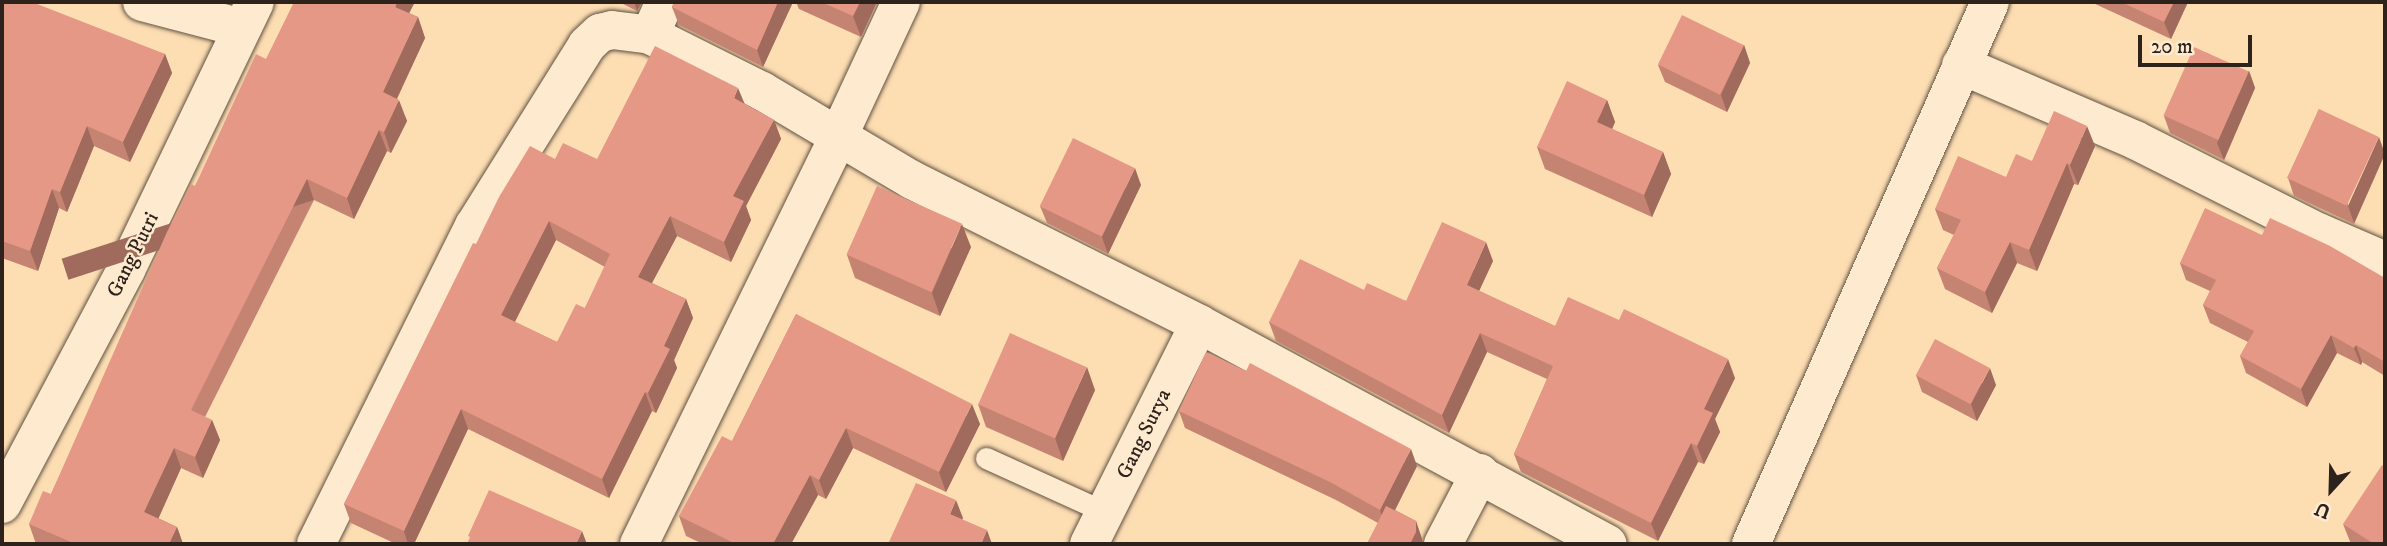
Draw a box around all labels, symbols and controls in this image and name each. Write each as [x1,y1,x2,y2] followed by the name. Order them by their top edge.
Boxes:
[2142,21,2256,65] scale bar
[2151,34,2193,60] text: 20 m
[102,208,164,302] street label: Gang Putri
[1111,385,1177,483] street label: Gang Surya
[2296,455,2366,525] north arrow
[2312,497,2334,523] text: U

